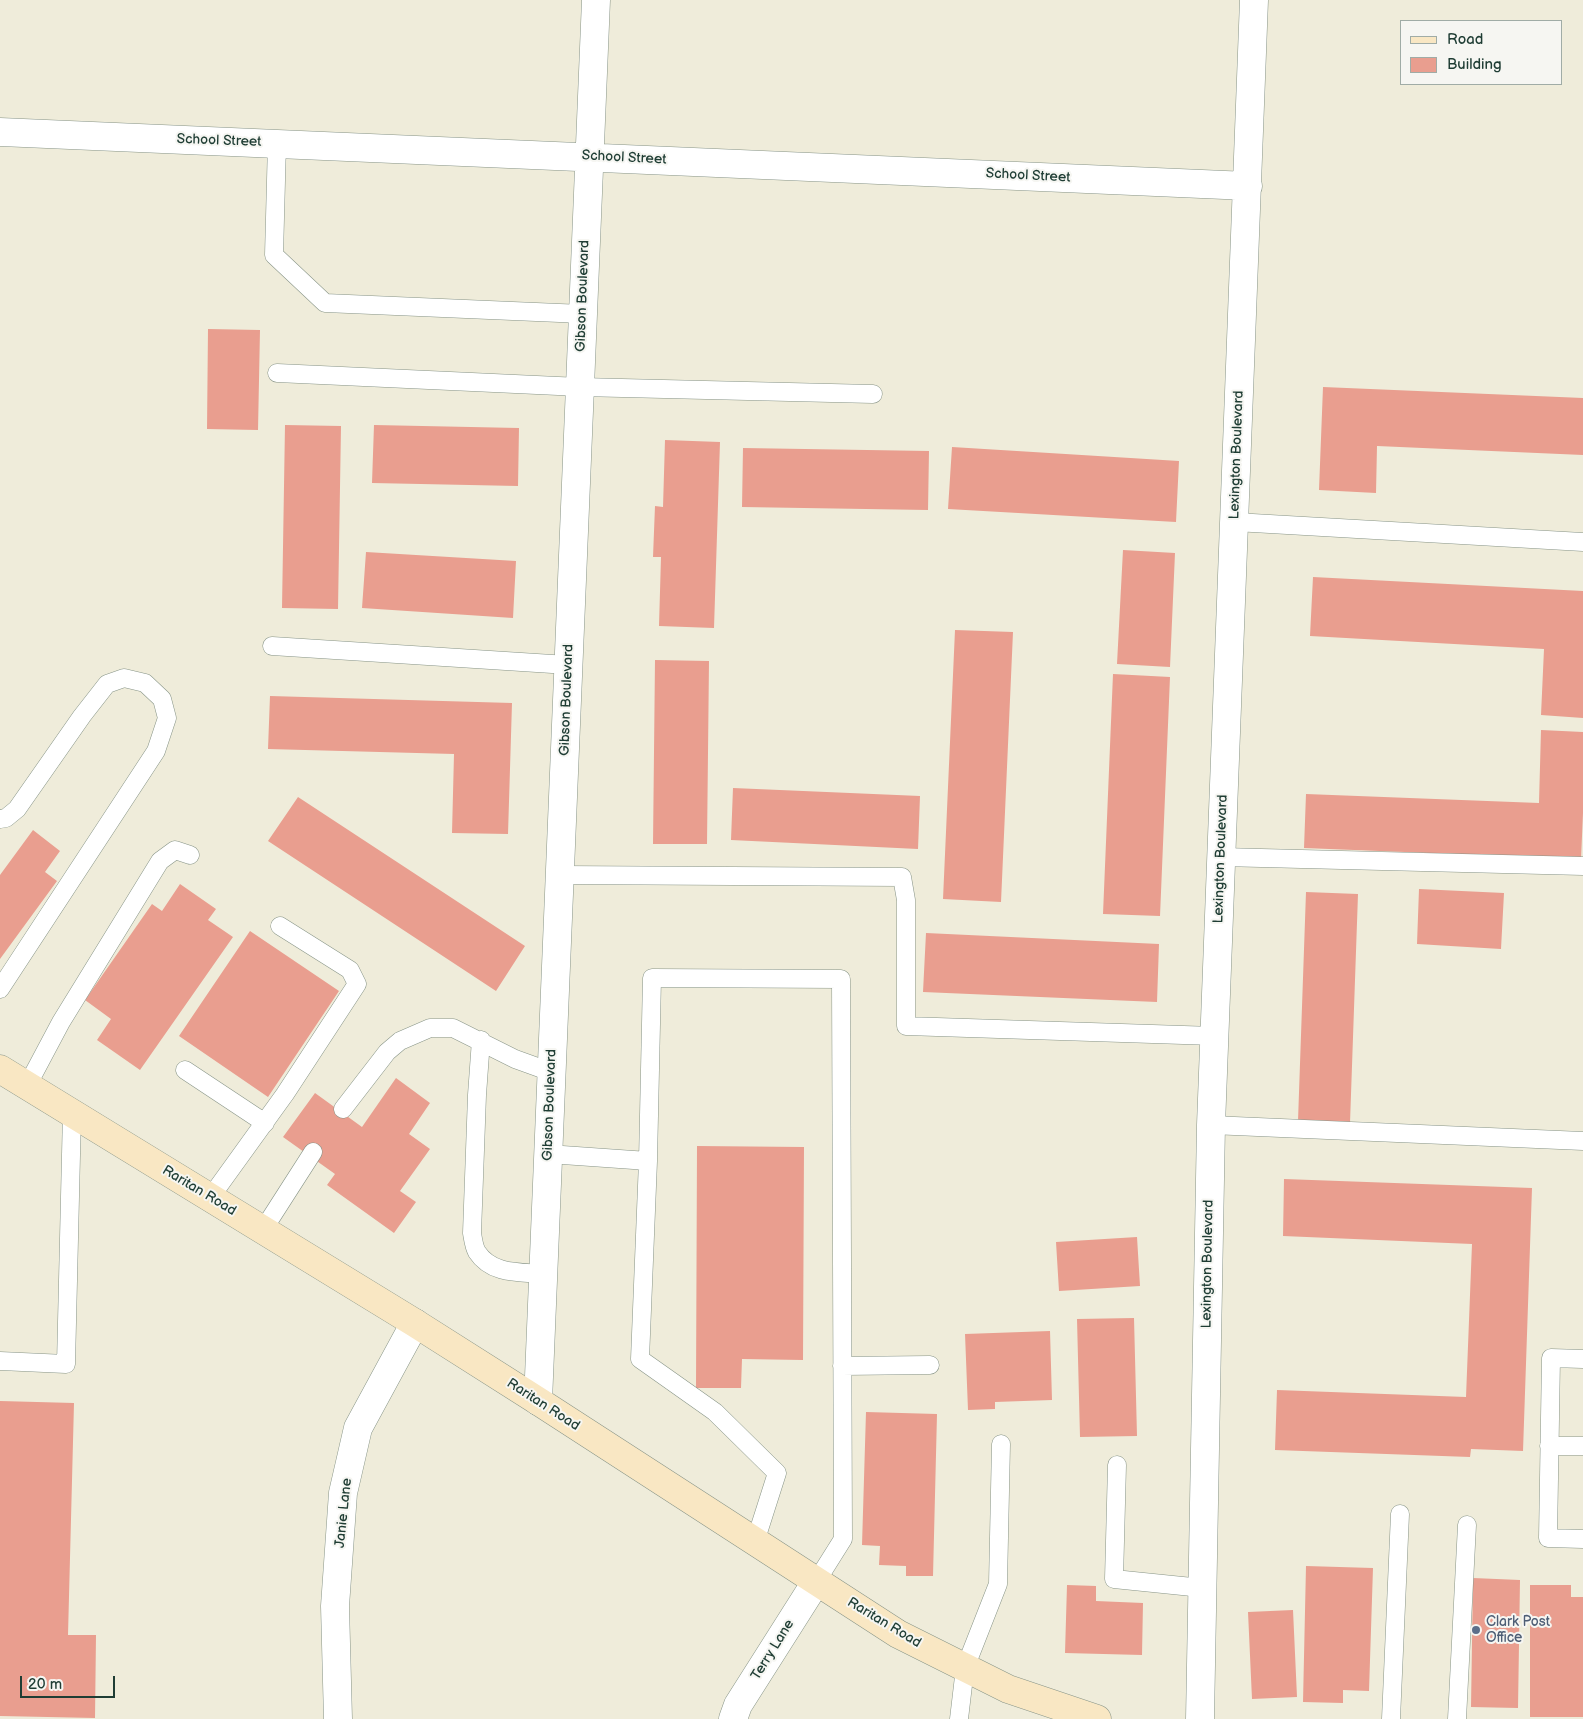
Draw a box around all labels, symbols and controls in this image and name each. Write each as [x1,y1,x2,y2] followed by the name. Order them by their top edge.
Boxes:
[1400,20,1563,85] legend
[1447,30,1483,49] text: Road
[1447,55,1502,74] text: Building
[176,131,262,151] street label: School Street
[581,147,667,169] street label: School Street
[985,165,1071,187] street label: School Street
[573,240,593,352] street label: Gibson Boulevard
[1226,390,1248,520] street label: Lexington Boulevard
[557,644,577,756] street label: Gibson Boulevard
[1210,794,1232,924] street label: Lexington Boulevard
[540,1049,560,1161] street label: Gibson Boulevard
[159,1162,239,1220] street label: Raritan Road
[1198,1199,1218,1329] street label: Lexington Boulevard
[503,1375,583,1435] street label: Raritan Road
[332,1477,356,1549] street label: Janie Lane
[844,1594,924,1652] street label: Raritan Road
[1486,1614,1550,1646] place label: Clark Post Office
[748,1617,798,1683] street label: Terry Lane
[1470,1624,1482,1636] marker: Clark Post Office
[22,1666,118,1698] scale bar
[28,1675,62,1694] text: 20 m

